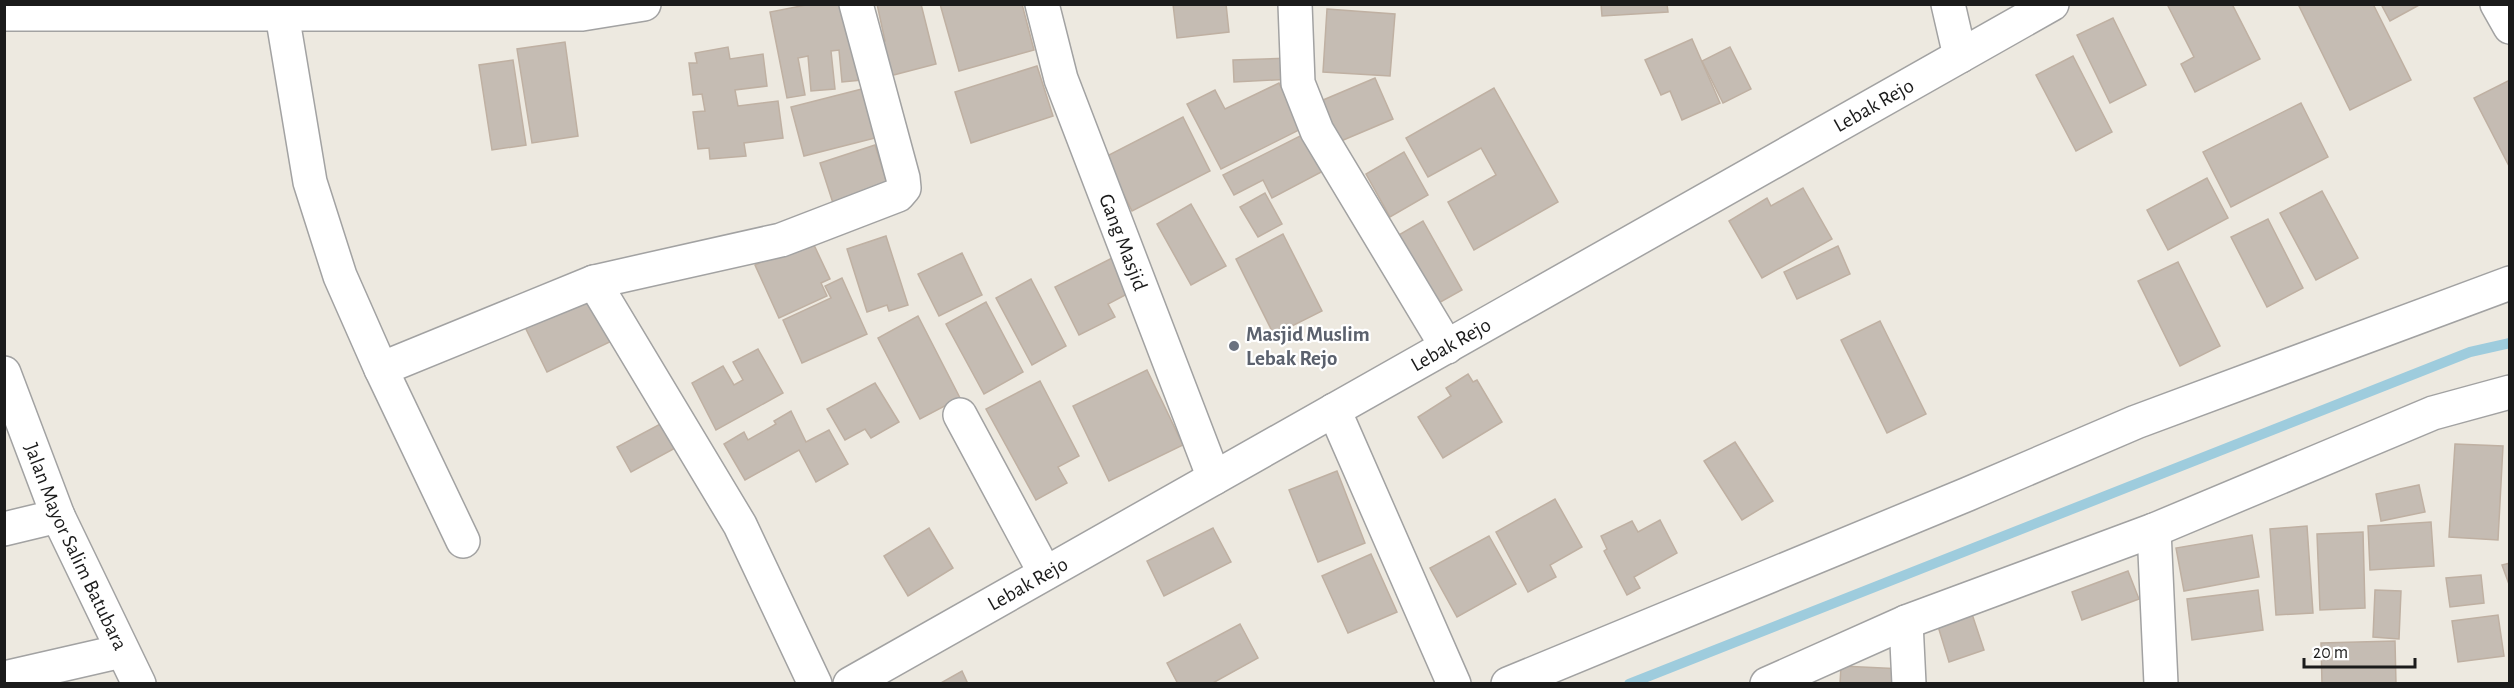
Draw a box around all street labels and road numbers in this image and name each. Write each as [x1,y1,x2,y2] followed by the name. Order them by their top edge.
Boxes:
[1830,74,1917,136] street label: Lebak Rejo
[1095,191,1152,293] street label: Gang Masjid
[1407,313,1494,375] street label: Lebak Rejo
[21,440,132,654] street label: Jalan Mayor Salim Batubara
[984,553,1071,614] street label: Lebak Rejo

